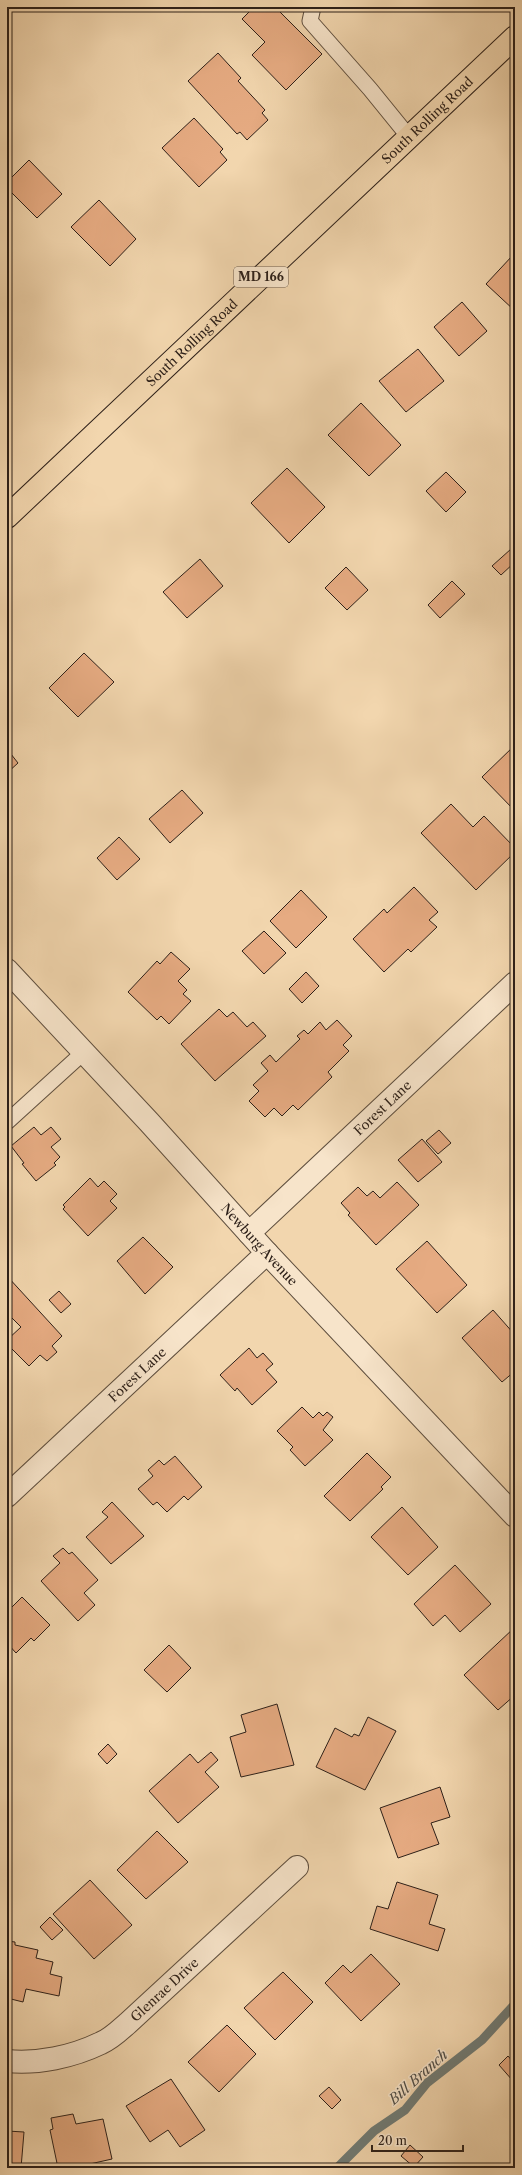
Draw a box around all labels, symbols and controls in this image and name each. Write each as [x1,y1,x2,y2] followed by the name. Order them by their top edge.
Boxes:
[378,73,476,167] street label: South Rolling Road
[234,267,288,287] road number: MD 166
[143,296,241,389] street label: South Rolling Road
[350,1077,414,1138] street label: Forest Lane
[218,1200,301,1289] street label: Newburg Avenue
[105,1344,169,1405] street label: Forest Lane
[127,1954,202,2025] street label: Glenrae Drive
[384,2046,451,2109] water label: Bill Branch
[372,2127,463,2153] scale bar
[378,2133,407,2148] text: 20 m

